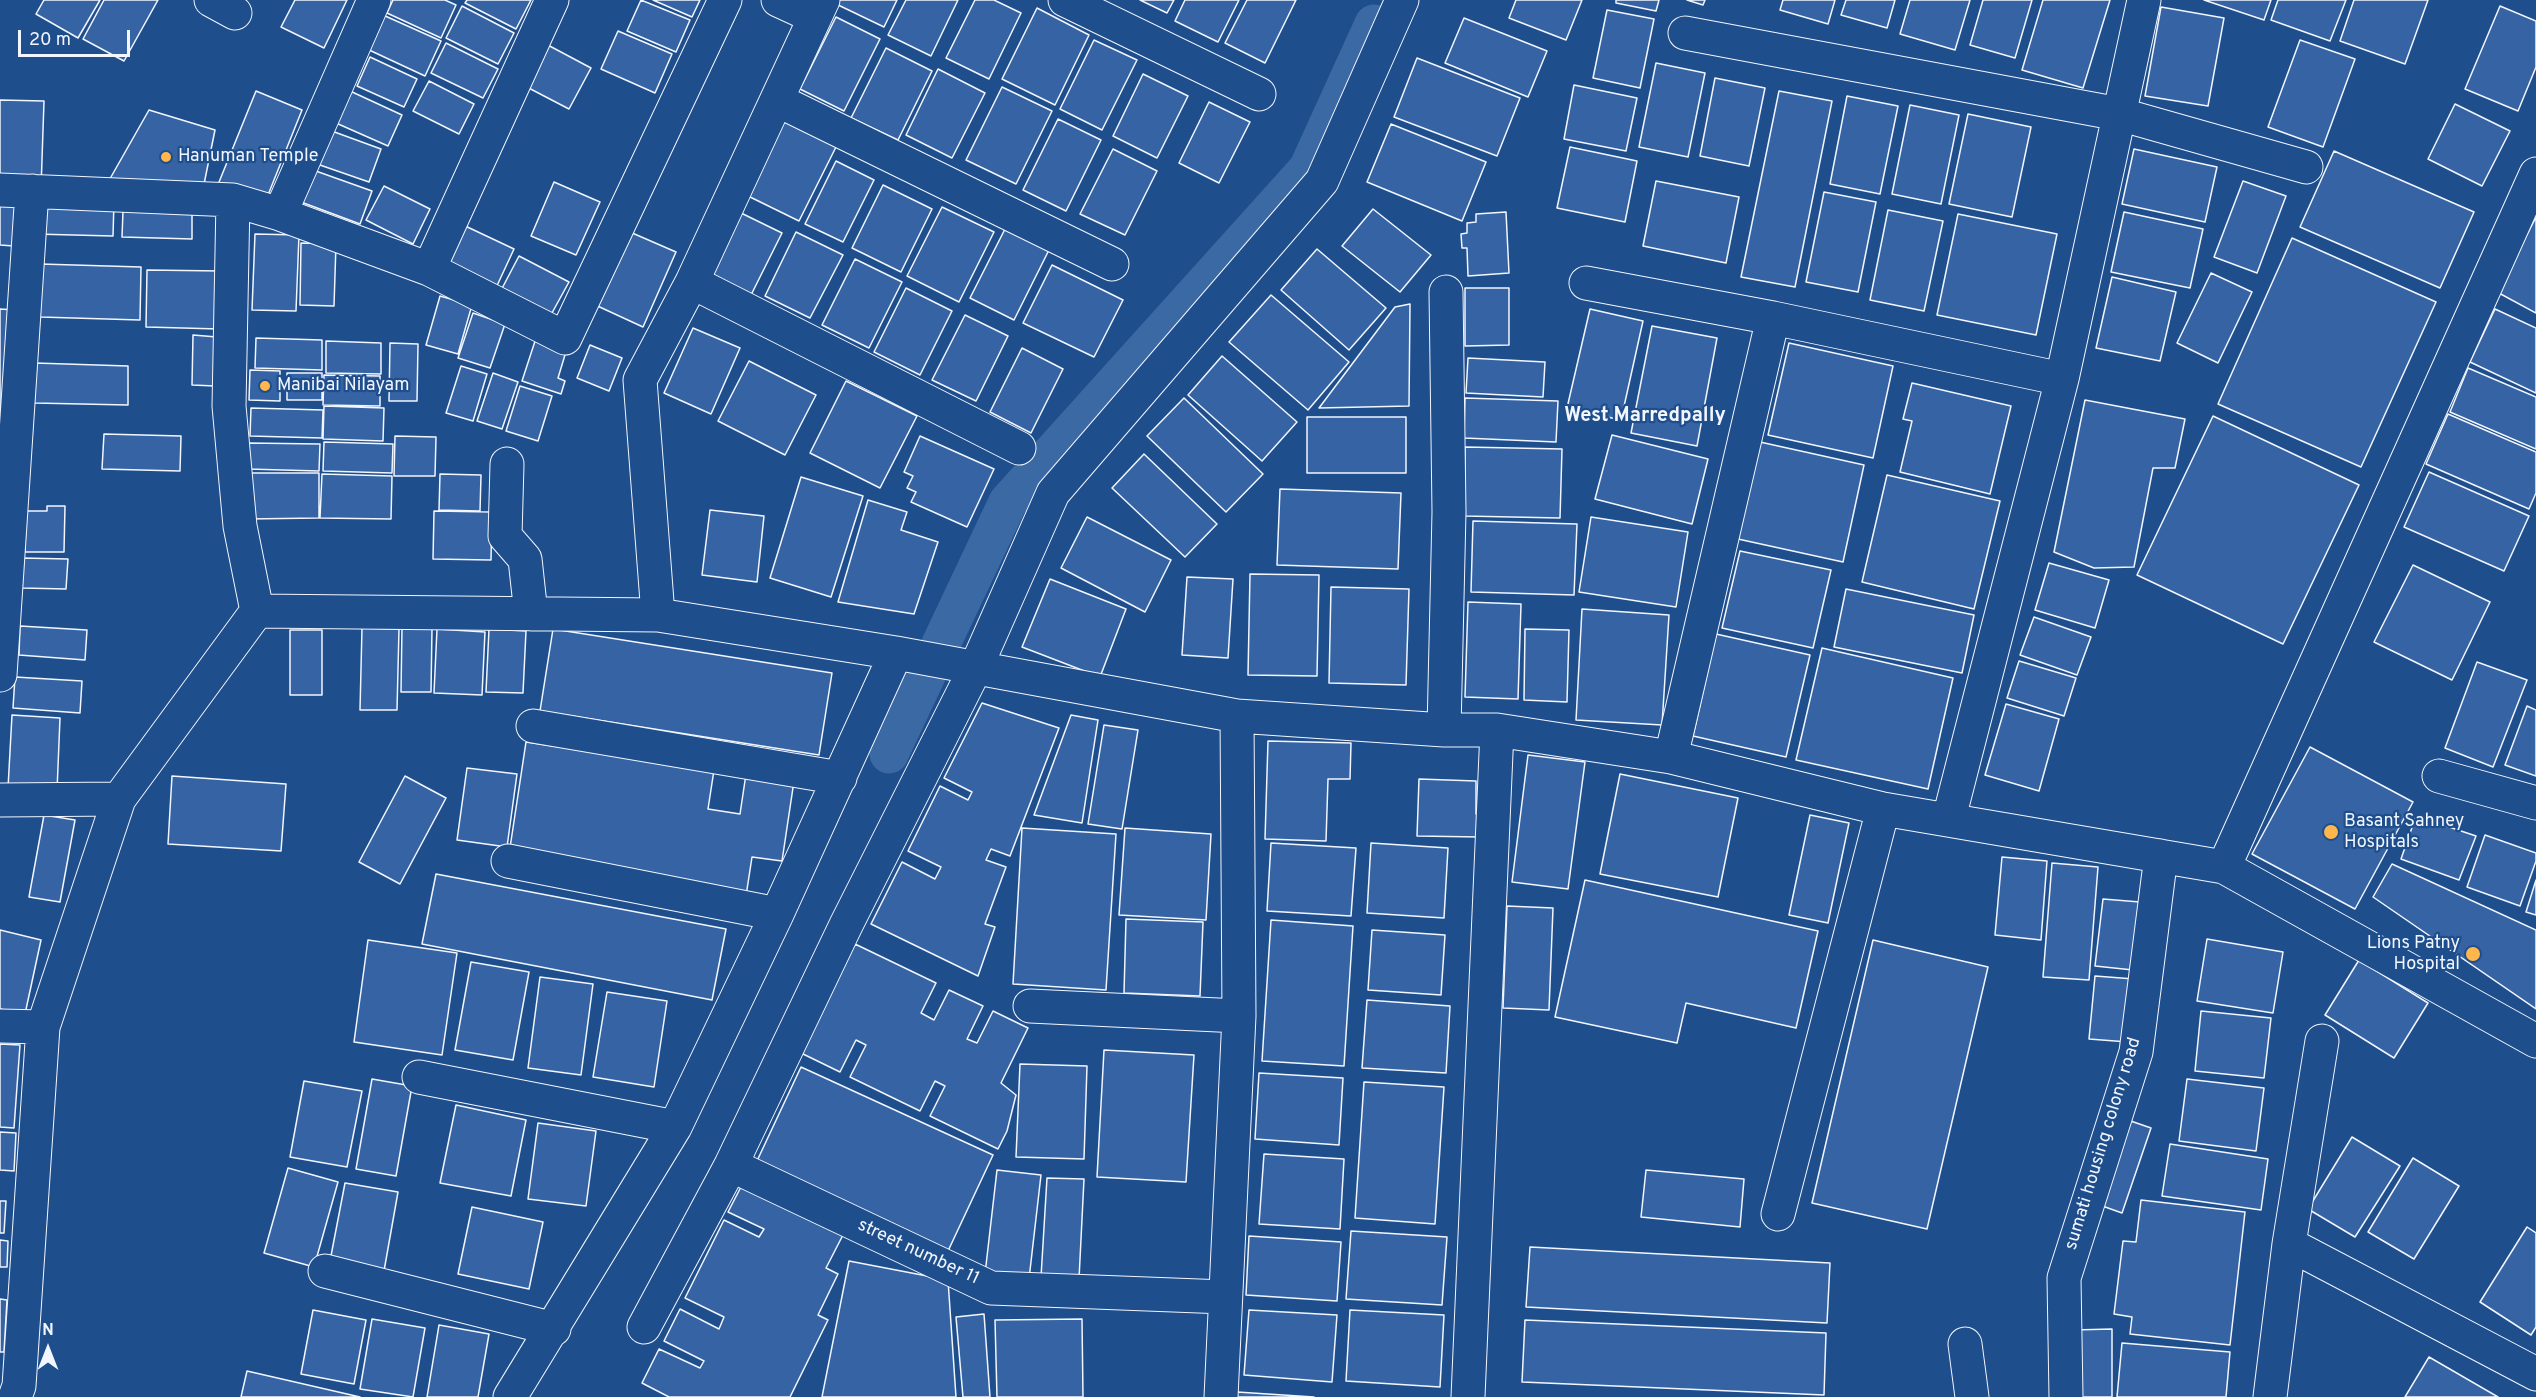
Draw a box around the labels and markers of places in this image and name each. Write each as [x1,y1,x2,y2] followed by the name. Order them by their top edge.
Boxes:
[178,146,318,168] place label: Hanuman Temple
[159,150,173,164] marker: Hanuman Temple
[277,375,410,397] place label: Manibai Nilayam
[258,379,272,393] marker: Manibai Nilayam
[2344,811,2464,854] place label: Basant Sahney Hospitals
[2322,823,2340,841] marker: Basant Sahney Hospitals
[2367,933,2460,976] place label: Lions Patny Hospital
[2464,945,2482,963] marker: Lions Patny Hospital

